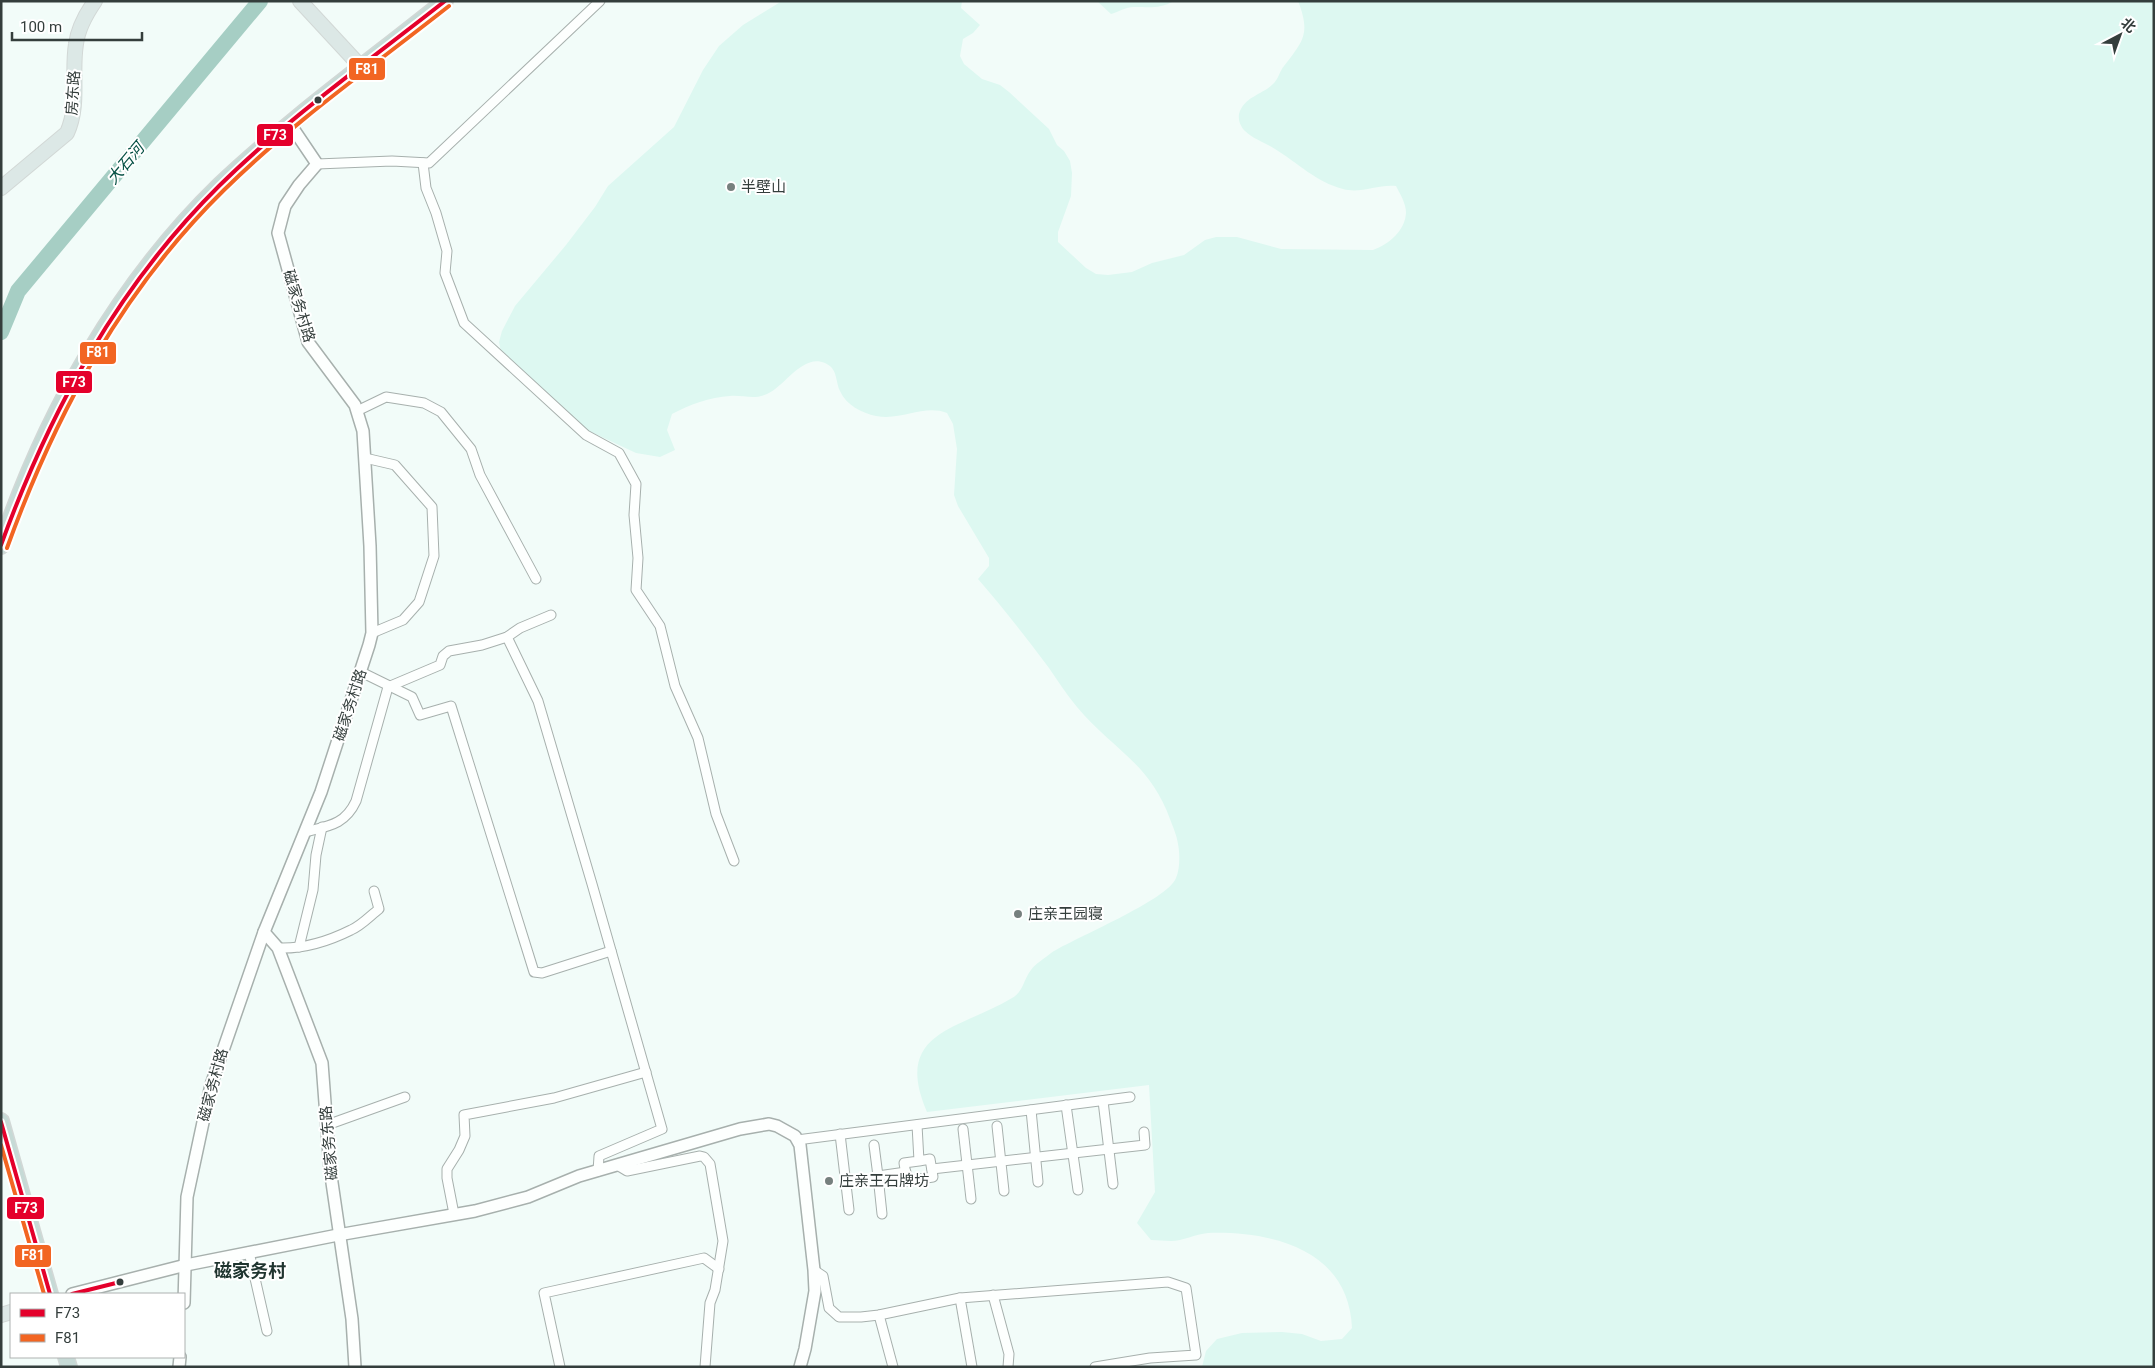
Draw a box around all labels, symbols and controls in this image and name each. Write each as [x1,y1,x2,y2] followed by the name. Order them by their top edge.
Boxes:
[12,10,142,42] scale bar
[2095,10,2145,60] north arrow
[2118,15,2139,36] text: 北
[20,18,62,36] text: 100 m
[348,57,386,81] line badge: F81
[355,61,379,77] text: F81
[62,70,84,116] street label: 房东路
[313,95,323,105] unlabelled marker
[256,123,294,147] line badge: F73
[263,127,287,143] text: F73
[103,137,150,188] water label: 大石河
[741,178,786,196] place label: 半壁山
[725,181,737,193] marker: 半壁山
[279,267,319,345] street label: 磁家务村路
[79,341,117,365] line badge: F81
[86,344,110,360] text: F81
[55,370,93,394] line badge: F73
[62,374,86,390] text: F73
[330,667,370,743] street label: 磁家务村路
[1028,905,1103,923] place label: 庄亲王园寝
[1012,908,1024,920] marker: 庄亲王园寝
[195,1046,231,1124] street label: 磁家务村路
[317,1105,341,1181] street label: 磁家务东路
[839,1172,929,1190] place label: 庄亲王石牌坊
[823,1175,835,1187] marker: 庄亲王石牌坊
[6,1196,45,1220] line badge: F73
[14,1200,38,1216] text: F73
[14,1244,52,1268] line badge: F81
[21,1247,45,1263] text: F81
[214,1260,286,1281] district label: 磁家务村
[115,1277,125,1287] unlabelled marker
[10,1293,185,1358] legend
[55,1304,80,1322] text: F73
[55,1329,80,1347] text: F81

